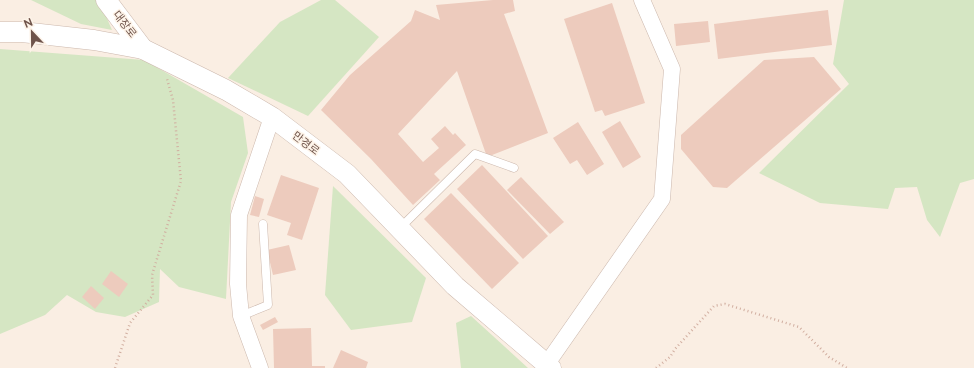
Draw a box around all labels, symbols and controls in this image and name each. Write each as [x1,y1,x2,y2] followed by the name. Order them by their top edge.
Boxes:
[110,8,139,40] street label: 대장로
[12,12,52,52] north arrow
[22,16,35,31] text: N
[290,129,322,158] street label: 만경로

